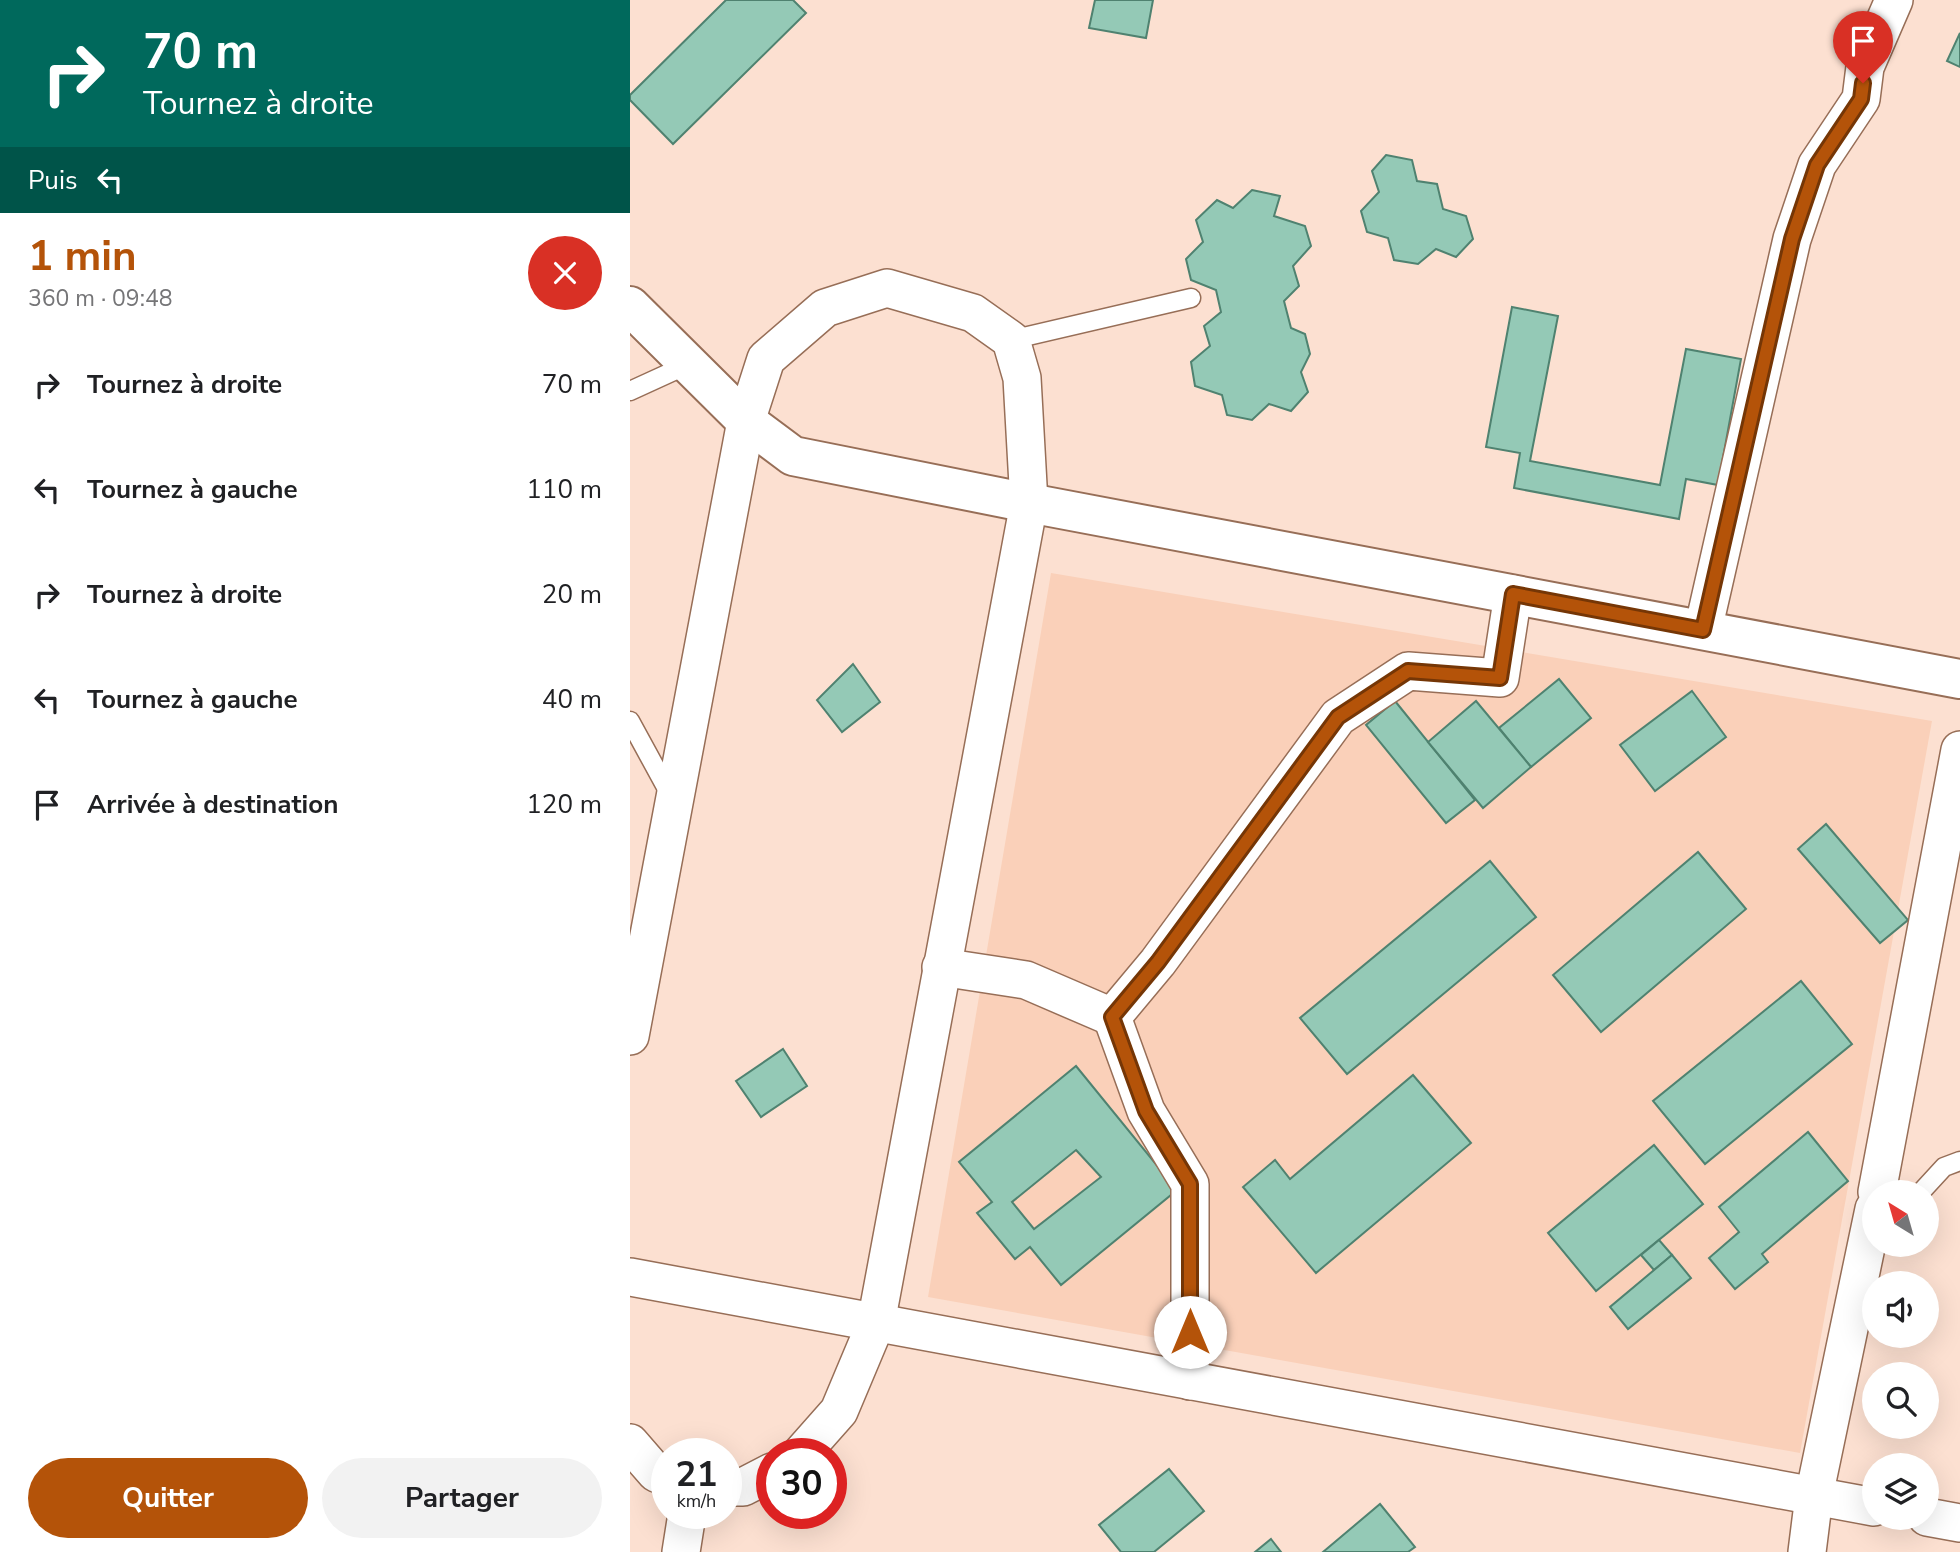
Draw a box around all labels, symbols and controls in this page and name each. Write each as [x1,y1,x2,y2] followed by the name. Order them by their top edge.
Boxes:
[1833,11,1893,83] pin
[143,18,258,85] text: 70 m
[1844,22,1882,60] icon: arrive
[28,28,119,119] icon: right
[143,82,374,125] text: Tournez à droite
[91,161,129,199] icon: left
[28,163,77,198] text: Puis
[28,228,137,285] text: 1 min
[528,236,602,310] button: close
[28,283,173,314] text: 360 m · 09:48
[28,366,66,404] icon: right
[87,367,282,402] text: Tournez à droite
[542,367,602,402] text: 70 m
[28,471,66,509] icon: left
[87,472,298,507] text: Tournez à gauche
[526,472,602,507] text: 110 m
[28,576,66,614] icon: right
[87,577,282,612] text: Tournez à droite
[542,577,602,612] text: 20 m
[28,681,66,719] icon: left
[87,682,298,717] text: Tournez à gauche
[542,682,602,717] text: 40 m
[28,786,66,824] icon: arrive
[87,787,338,822] text: Arrivée à destination
[526,787,602,822] text: 120 m
[1862,1180,1939,1256] north arrow
[1862,1180,1939,1530] map controls
[1862,1271,1939,1348] button: sound
[1153,1295,1227,1369] position arrow
[1862,1362,1939,1439] button: search
[756,1438,847,1529] speed limit sign: 30
[675,1451,718,1498] text: 21
[1862,1453,1939,1530] button: layers
[28,1458,308,1538] button: Quitter
[322,1458,602,1538] button: Partager
[677,1489,716,1513] text: km/h

